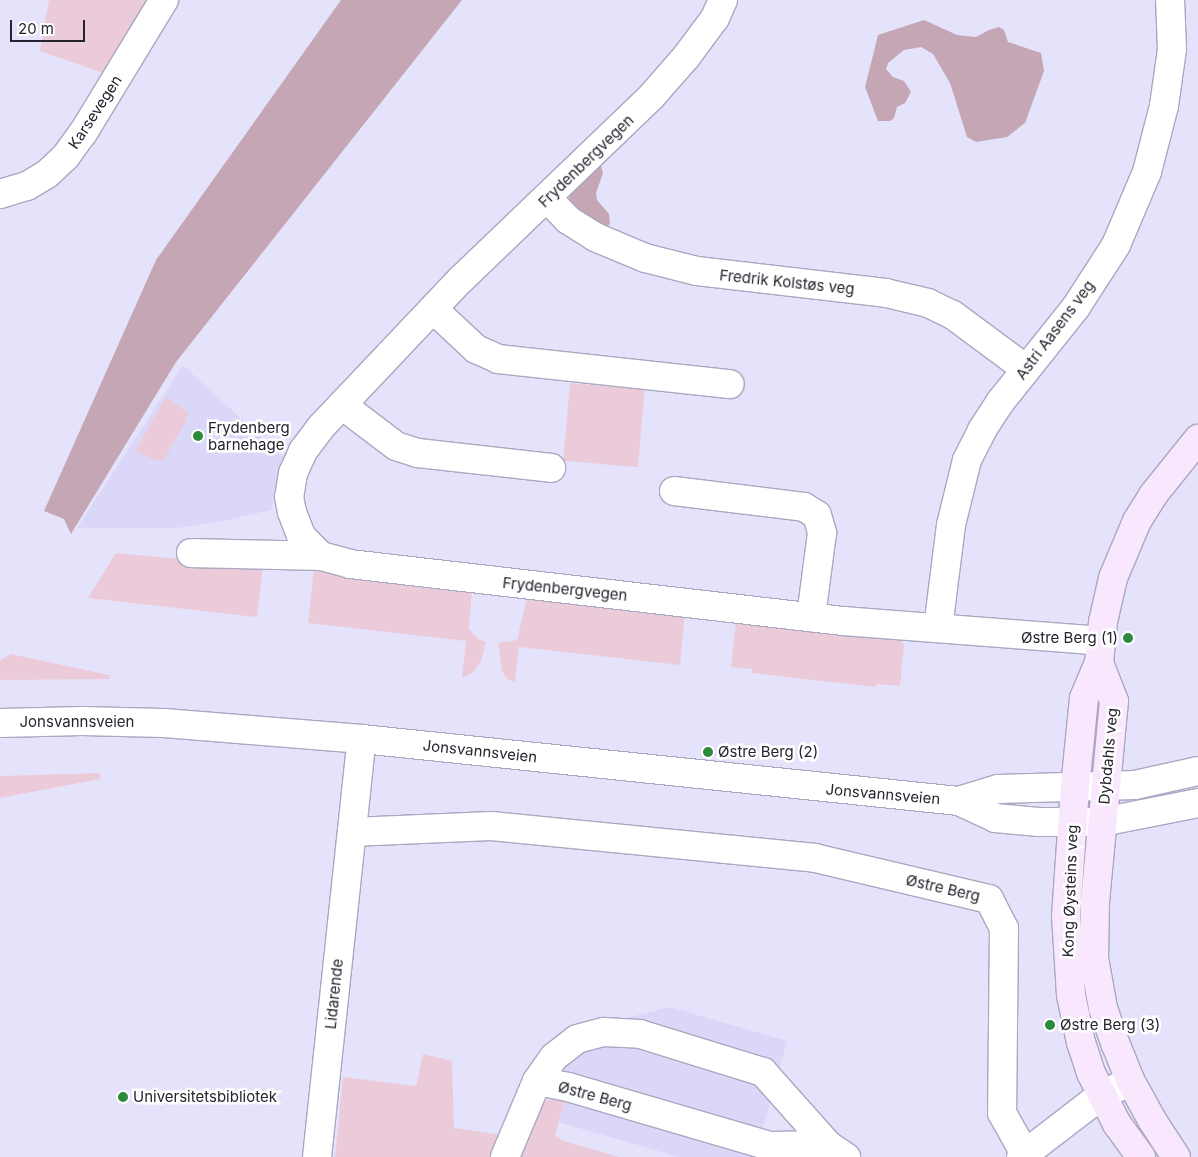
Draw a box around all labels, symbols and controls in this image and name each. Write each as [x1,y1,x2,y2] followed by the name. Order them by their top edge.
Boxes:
[12,10,88,42] scale bar
[18,19,54,38] text: 20 m
[65,72,125,152] street label: Karsevegen
[535,111,637,211] street label: Frydenbergvegen
[719,266,855,298] street label: Fredrik Kolstøs veg
[1012,277,1098,383] street label: Astri Aasens veg
[208,418,290,453] place label: Frydenberg barnehage
[192,430,204,442] marker: Frydenberg barnehage
[502,573,628,605] street label: Frydenbergvegen
[1021,629,1118,647] place label: Østre Berg (1)
[1122,632,1134,644] marker: Østre Berg (1)
[1095,707,1121,805] street label: Dybdahls veg
[20,713,134,731] street label: Jonsvannsveien
[422,736,538,766] street label: Jonsvannsveien
[718,743,818,761] place label: Østre Berg (2)
[702,746,714,758] marker: Østre Berg (2)
[825,780,941,808] street label: Jonsvannsveien
[1059,824,1081,958] street label: Kong Øysteins veg
[904,871,982,905] street label: Østre Berg
[321,958,347,1030] street label: Lidarende
[1060,1016,1160,1034] place label: Østre Berg (3)
[1044,1019,1056,1031] marker: Østre Berg (3)
[556,1077,634,1115] street label: Østre Berg
[133,1088,277,1106] place label: Universitetsbibliotek
[117,1091,129,1103] marker: Universitetsbibliotek

